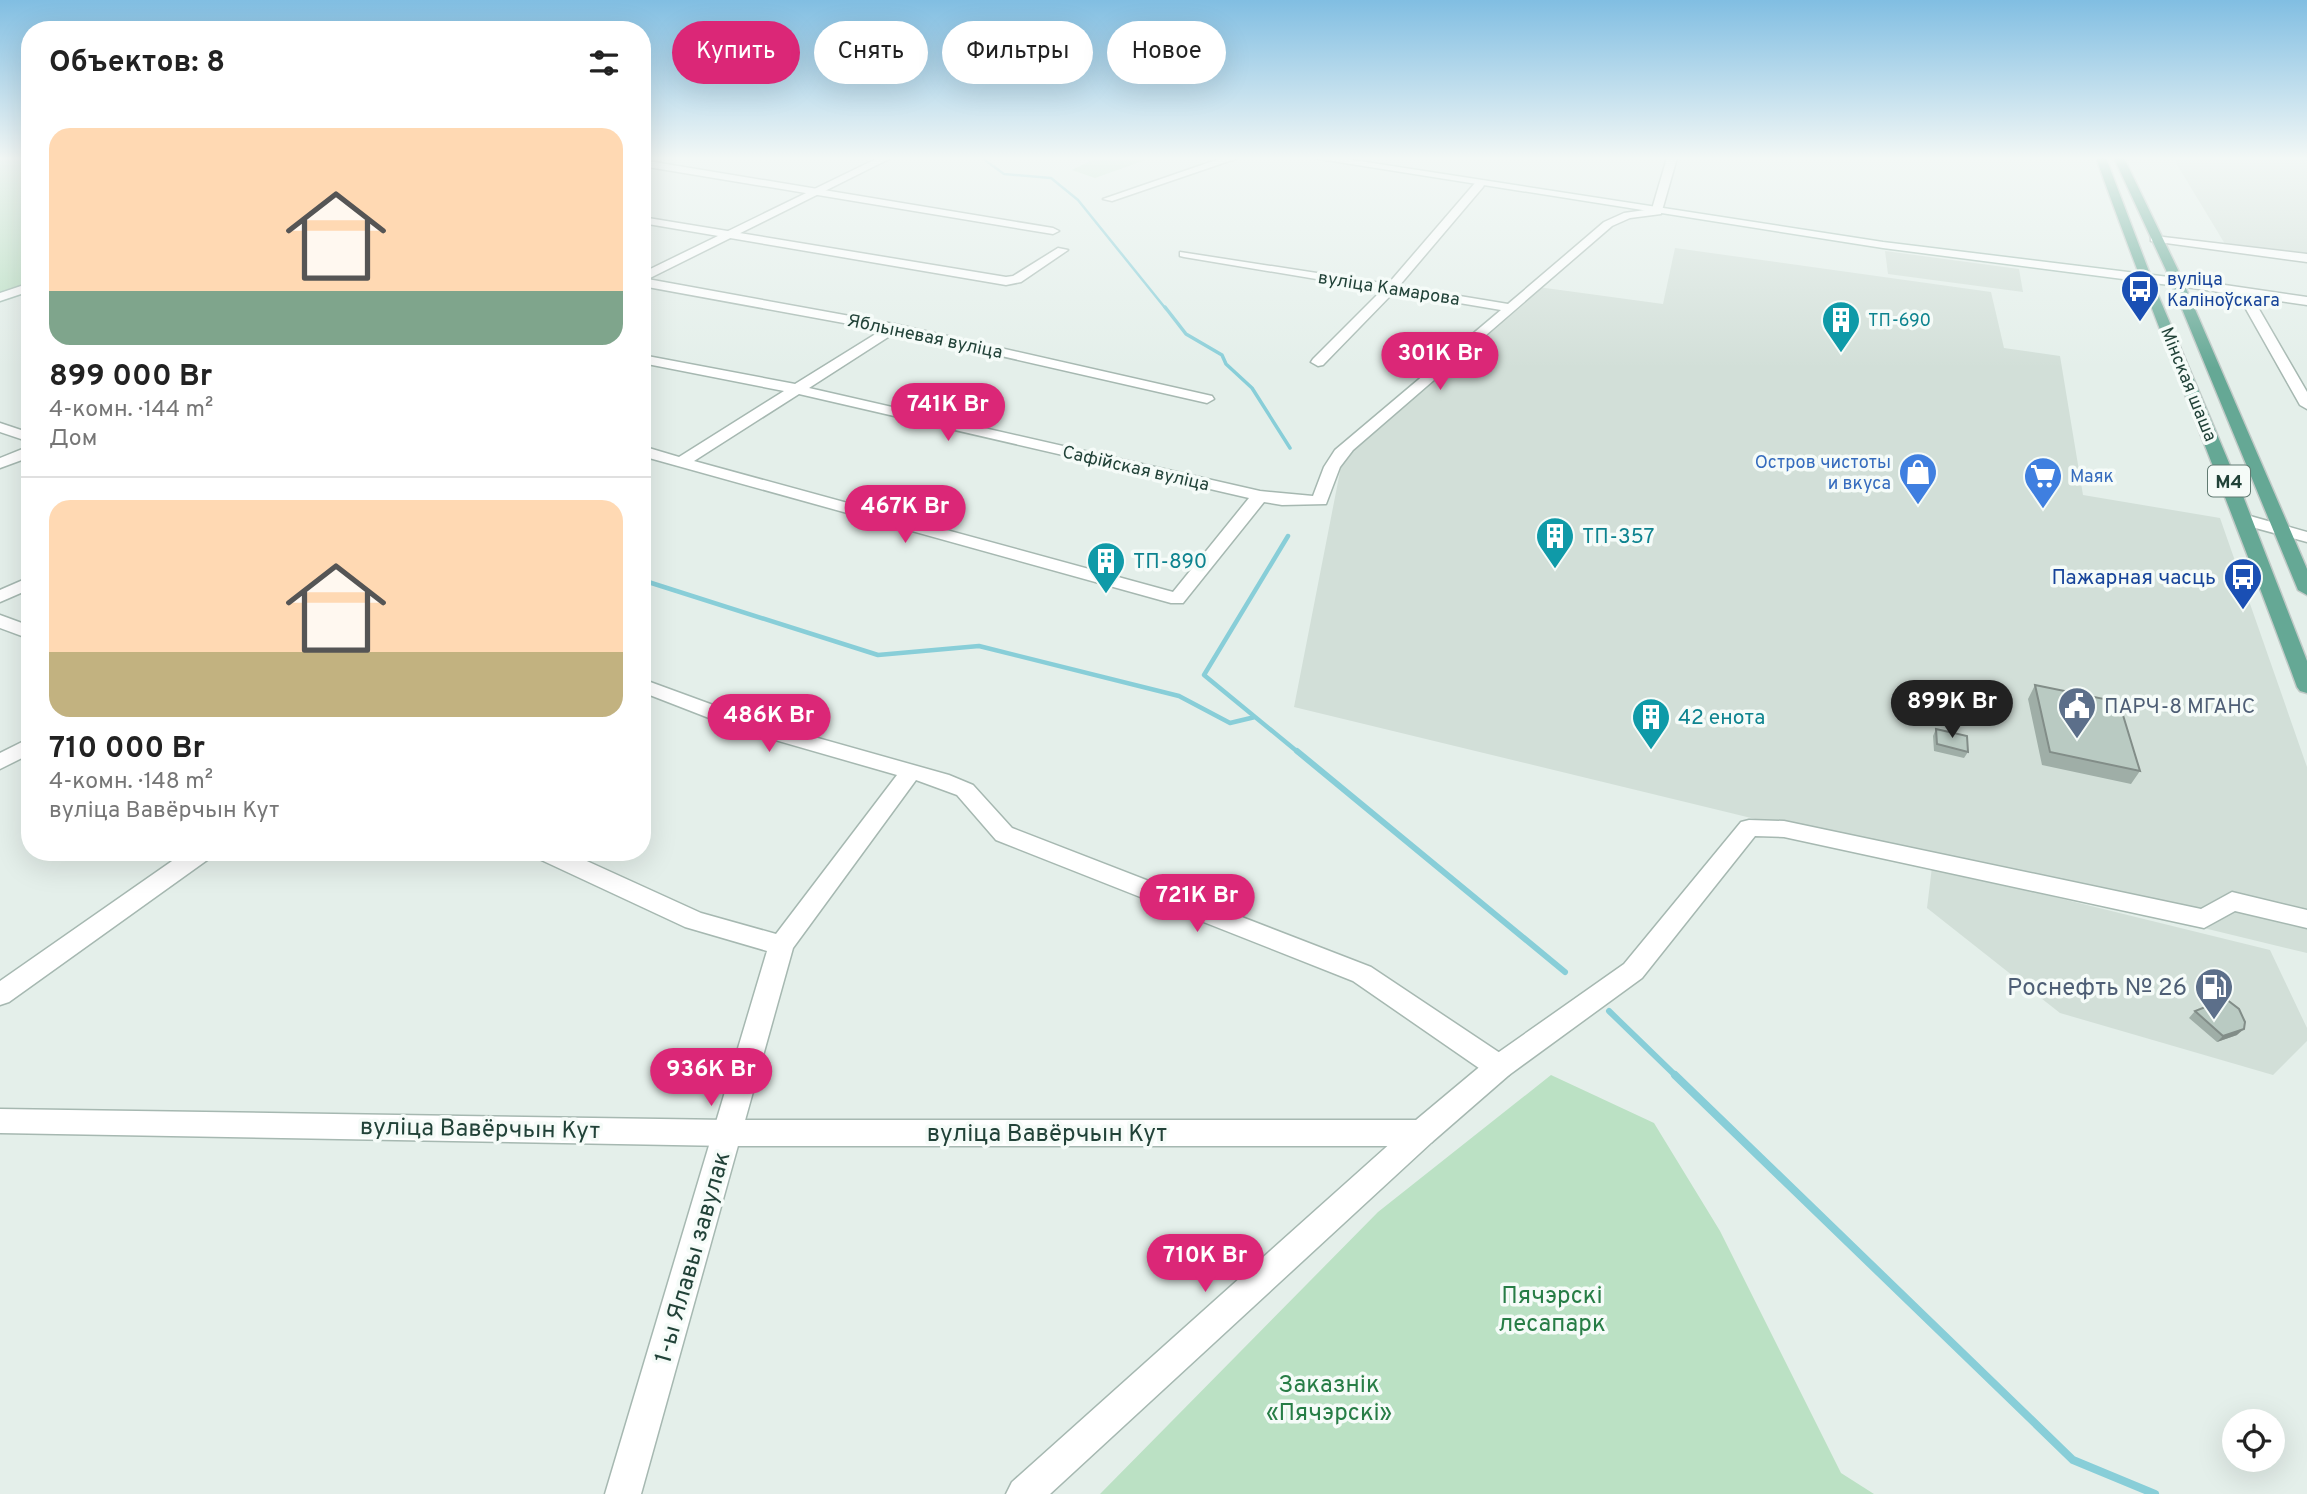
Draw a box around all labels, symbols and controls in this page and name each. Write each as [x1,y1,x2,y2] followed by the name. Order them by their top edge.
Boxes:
[672,21,800,84] chip: Купить
[814,21,928,84] chip: Снять
[942,21,1093,84] chip: Фильтры
[1107,21,1226,84] chip: Новое
[585,44,623,82] icon: filters
[49,45,225,82] text: Объектов: 8
[273,173,399,299] icon: home
[1316,267,1461,312] street label: вуліца Камарова
[2119,268,2161,323] bus stop icon: вуліца Каліноўскага
[2167,269,2280,313] place label: вуліца Каліноўскага
[1820,299,1862,354] building icon: ТП-690
[845,310,1005,365] street label: Яблыневая вуліца
[1868,310,1931,333] place label: ТП-690
[2154,324,2221,445] street label: Мінская шаша
[1375,332,1505,392] pin: 301K Br
[1397,340,1483,369] text: 301K Br
[49,359,212,396] text: 899 000 Br
[883,384,1013,443] pin: 741K Br
[907,391,989,420] text: 741K Br
[49,396,213,425] text: 4-комн. · 144 m²
[49,425,97,454] text: Дом
[1060,441,1211,498] street label: Сафійская вуліца
[1897,451,1939,506] shop icon: Остров чистоты и вкуса
[1755,452,1891,496] place label: Остров чистоты и вкуса
[2022,455,2064,510] supermarket icon: Маяк
[2070,466,2114,489] place label: Маяк
[2208,466,2250,496] road number: М4
[840,486,970,545] pin: 467K Br
[861,493,949,522] text: 467K Br
[1534,515,1576,570] building icon: ТП-357
[1582,524,1654,551] place label: ТП-357
[1085,540,1127,595] building icon: ТП-890
[273,545,399,671] icon: home
[1133,549,1207,576] place label: ТП-890
[2222,556,2264,611] bus stop icon: Пажарная часць
[2052,565,2216,592] place label: Пажарная часць
[1887,680,2017,740] pin: 899K Br
[2056,685,2098,740] public building icon: ПАРЧ-8 МГАНС
[1907,688,1997,717] text: 899K Br
[704,694,834,754] pin: 486K Br
[2104,694,2255,721] place label: ПАРЧ-8 МГАНС
[1630,696,1672,751] building icon: 42 енота
[724,702,814,731] text: 486K Br
[1678,705,1765,732] place label: 42 енота
[49,731,205,768] text: 710 000 Br
[49,768,213,797] text: 4-комн. · 148 m²
[49,797,279,826] text: вуліца Вавёрчын Кут
[1132,874,1262,934] pin: 721K Br
[1156,882,1238,911] text: 721K Br
[2193,966,2235,1021] fuel station icon: Роснефть № 26
[2007,974,2187,1004] place label: Роснефть № 26
[646,1048,776,1108] pin: 936K Br
[666,1056,756,1085] text: 936K Br
[360,1113,601,1147] street label: вуліца Вавёрчын Кут
[927,1120,1167,1150] street label: вуліца Вавёрчын Кут
[649,1148,739,1367] street label: 1-ы Ялавы завулак
[1140,1234,1270,1294] pin: 710K Br
[1163,1242,1247,1271] text: 710K Br
[1498,1282,1606,1340] park label: Пячэрскі лесапарк
[1266,1371,1392,1429] park label: Заказнік «Пячэрскі»
[2222,1409,2285,1472] map controls
[2222,1409,2285,1472] button: locate

